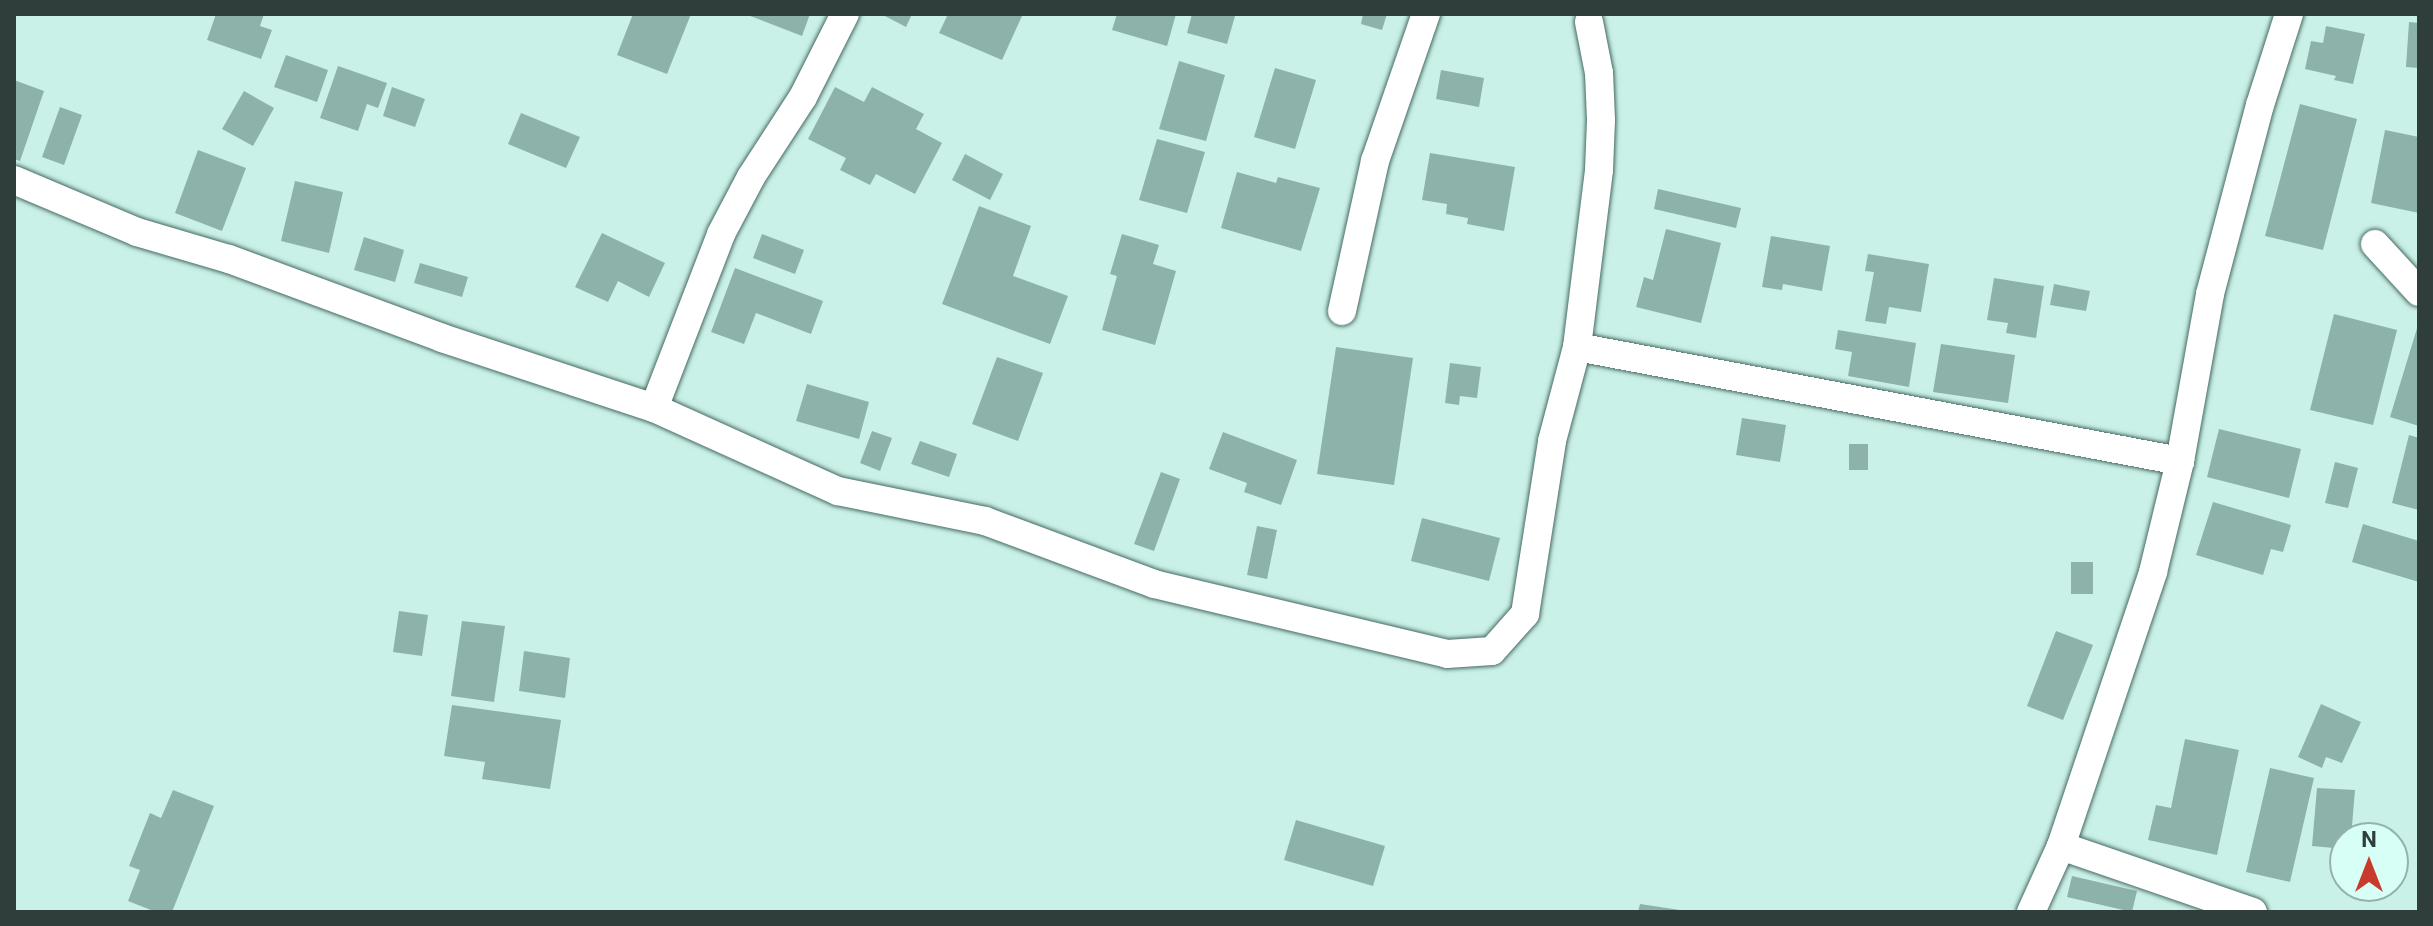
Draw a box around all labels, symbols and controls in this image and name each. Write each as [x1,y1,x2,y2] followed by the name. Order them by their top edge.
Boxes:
[2329,822,2409,902] north arrow
[2361,827,2377,852] text: N

